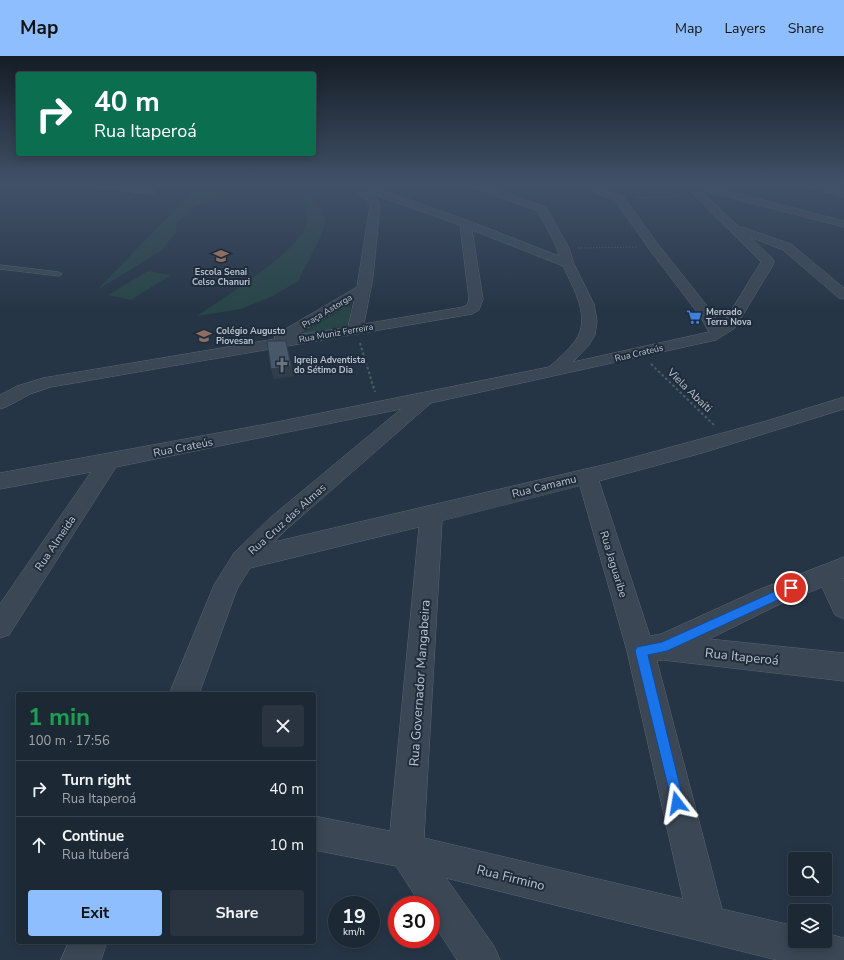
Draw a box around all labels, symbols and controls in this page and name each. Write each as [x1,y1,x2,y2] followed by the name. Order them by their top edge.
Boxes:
[20,15,58,41] text: Map
[675,19,702,38] text: Map
[724,19,766,38] text: Layers
[788,19,824,38] text: Share
[94,83,160,121] text: 40 m
[28,88,80,140] icon: right
[94,119,197,143] text: Rua Itaperoá
[212,247,230,265] school or university icon: Escola Senai Celso Chanuri
[192,266,250,288] place label: Escola Senai Celso Chanuri
[300,291,355,331] street label: Praça Astorga
[706,306,752,328] place label: Mercado Terra Nova
[685,308,703,326] supermarket icon: Mercado Terra Nova
[298,321,374,345] street label: Rua Muniz Ferreira
[216,325,286,347] place label: Colégio Augusto Piovesan
[195,327,213,345] school or university icon: Colégio Augusto Piovesan
[614,342,664,364] street label: Rua Crateús
[294,354,365,376] place label: Igreja Adventista do Sétimo Dia
[273,356,291,374] church icon: Igreja Adventista do Sétimo Dia
[663,364,715,416] street label: Viela Abaiti
[152,434,214,461] street label: Rua Crateús
[510,471,578,502] street label: Rua Camamu
[245,480,329,558] street label: Rua Cruz das Almas
[31,513,79,574] street label: Rua Almeida
[596,529,631,599] street label: Rua Jaguaribe
[774,571,808,605] pin
[780,577,802,599] icon: arrive
[405,599,435,767] street label: Rua Governador Mangabeira
[704,644,780,670] street label: Rua Itaperoá
[28,701,90,733] text: 1 min
[262,705,304,747] button: close
[28,732,110,750] text: 100 m · 17:56
[62,770,131,790] text: Turn right
[28,778,50,800] icon: right
[269,779,304,799] text: 40 m
[656,782,698,824] position arrow
[62,790,136,808] text: Rua Itaperoá
[62,826,124,846] text: Continue
[28,834,50,856] icon: ahead
[269,835,304,855] text: 10 m
[62,846,129,864] text: Rua Ituberá
[788,852,832,948] map controls
[788,852,832,896] button: search
[475,861,547,895] street label: Rua Firmino
[28,890,162,936] button: Exit
[170,890,304,936] button: Share
[388,896,440,948] speed limit sign: 30
[342,903,366,930] text: 19
[788,904,832,948] button: layers
[343,925,365,939] text: km/h

